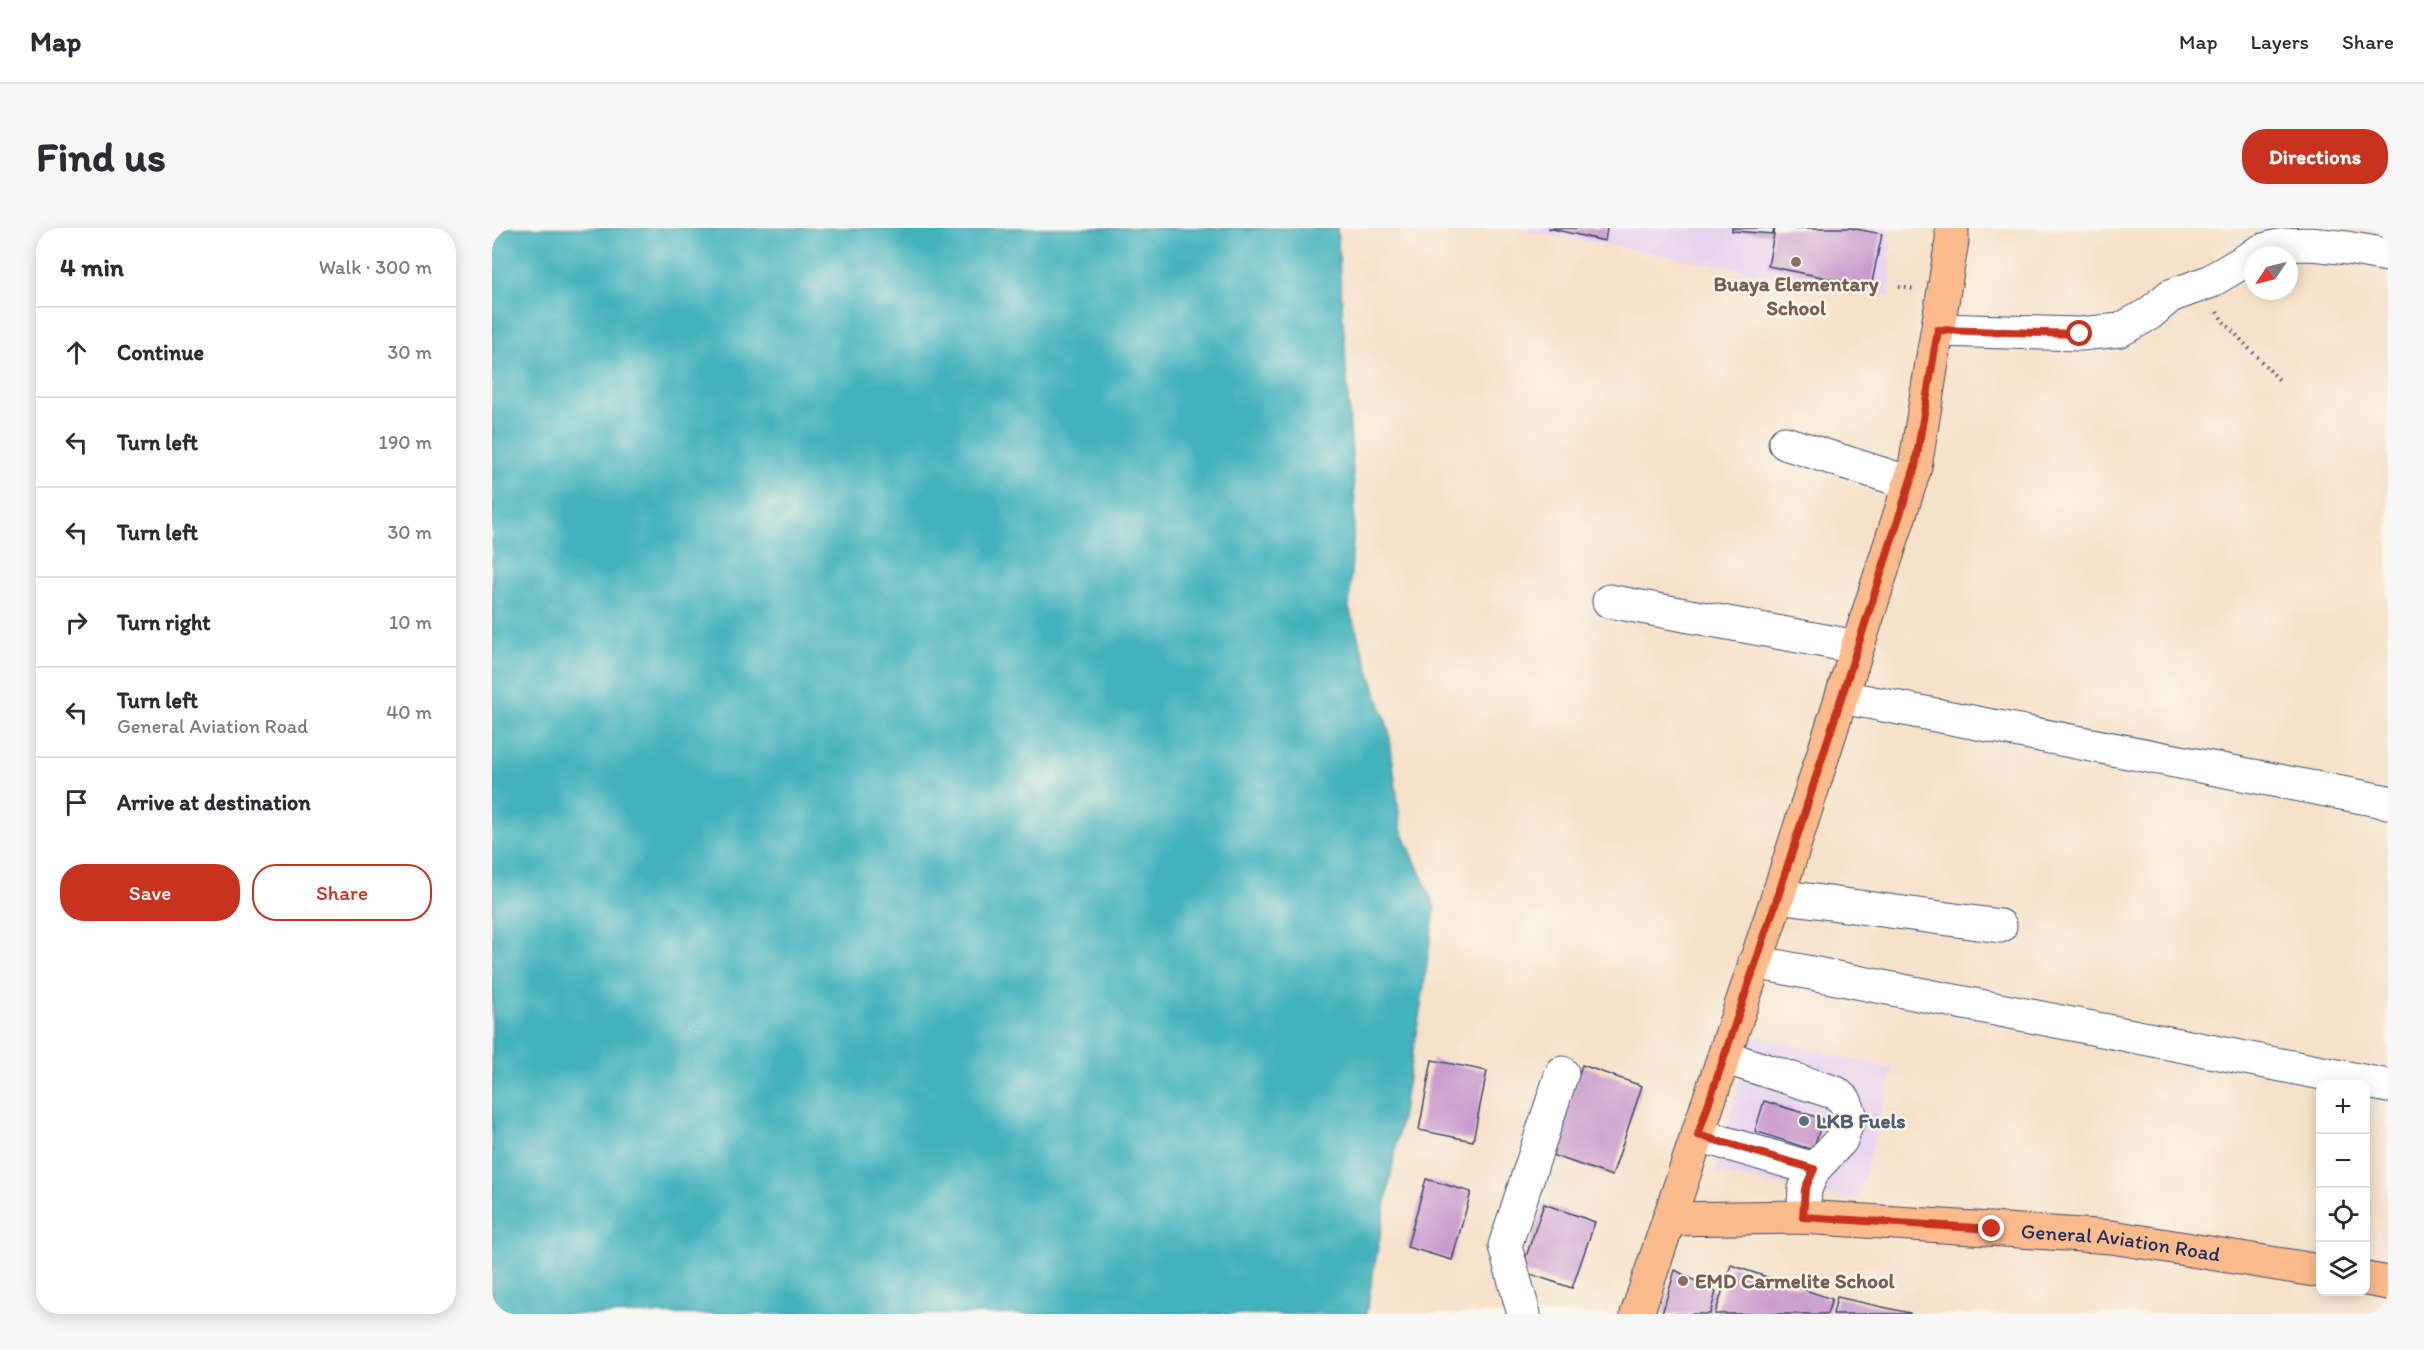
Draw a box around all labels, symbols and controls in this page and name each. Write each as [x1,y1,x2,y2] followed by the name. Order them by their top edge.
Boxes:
[30,24,81,58] text: Map
[2179,29,2218,54] text: Map
[2251,29,2309,54] text: Layers
[2342,29,2394,54] text: Share
[2242,129,2388,184] button: Directions
[36,131,166,182] text: Find us
[2244,246,2298,300] north arrow
[60,251,124,283] text: 4 min
[319,255,432,279] text: Walk · 300 m
[1789,255,1803,269] marker: Buaya Elementary School
[1714,271,1879,320] place label: Buaya Elementary School
[2066,320,2092,346] route start
[60,336,93,369] icon: ahead
[117,339,204,366] text: Continue
[387,340,432,364] text: 30 m
[60,426,93,459] icon: left
[117,429,198,456] text: Turn left
[379,430,432,454] text: 190 m
[60,516,93,549] icon: left
[117,519,198,546] text: Turn left
[387,520,432,544] text: 30 m
[60,606,93,639] icon: right
[117,609,211,636] text: Turn right
[389,610,432,634] text: 10 m
[117,687,198,714] text: Turn left
[60,696,93,729] icon: left
[386,700,432,724] text: 40 m
[117,714,308,738] text: General Aviation Road
[60,786,93,819] icon: arrive
[117,789,311,816] text: Arrive at destination
[60,864,240,921] button: Save
[252,864,432,921] button: Share
[2316,1080,2370,1296] map controls
[2316,1080,2370,1134] button: +
[1816,1108,1906,1133] place label: LKB Fuels
[1797,1114,1811,1128] marker: LKB Fuels
[2316,1134,2370,1188] button: −
[2316,1188,2370,1242] button: locate
[1978,1215,2004,1241] route end
[2020,1218,2223,1267] street label: General Aviation Road
[2316,1242,2370,1296] button: layers
[1695,1268,1896,1293] place label: EMD Carmelite School
[1676,1274,1690,1288] marker: EMD Carmelite School

